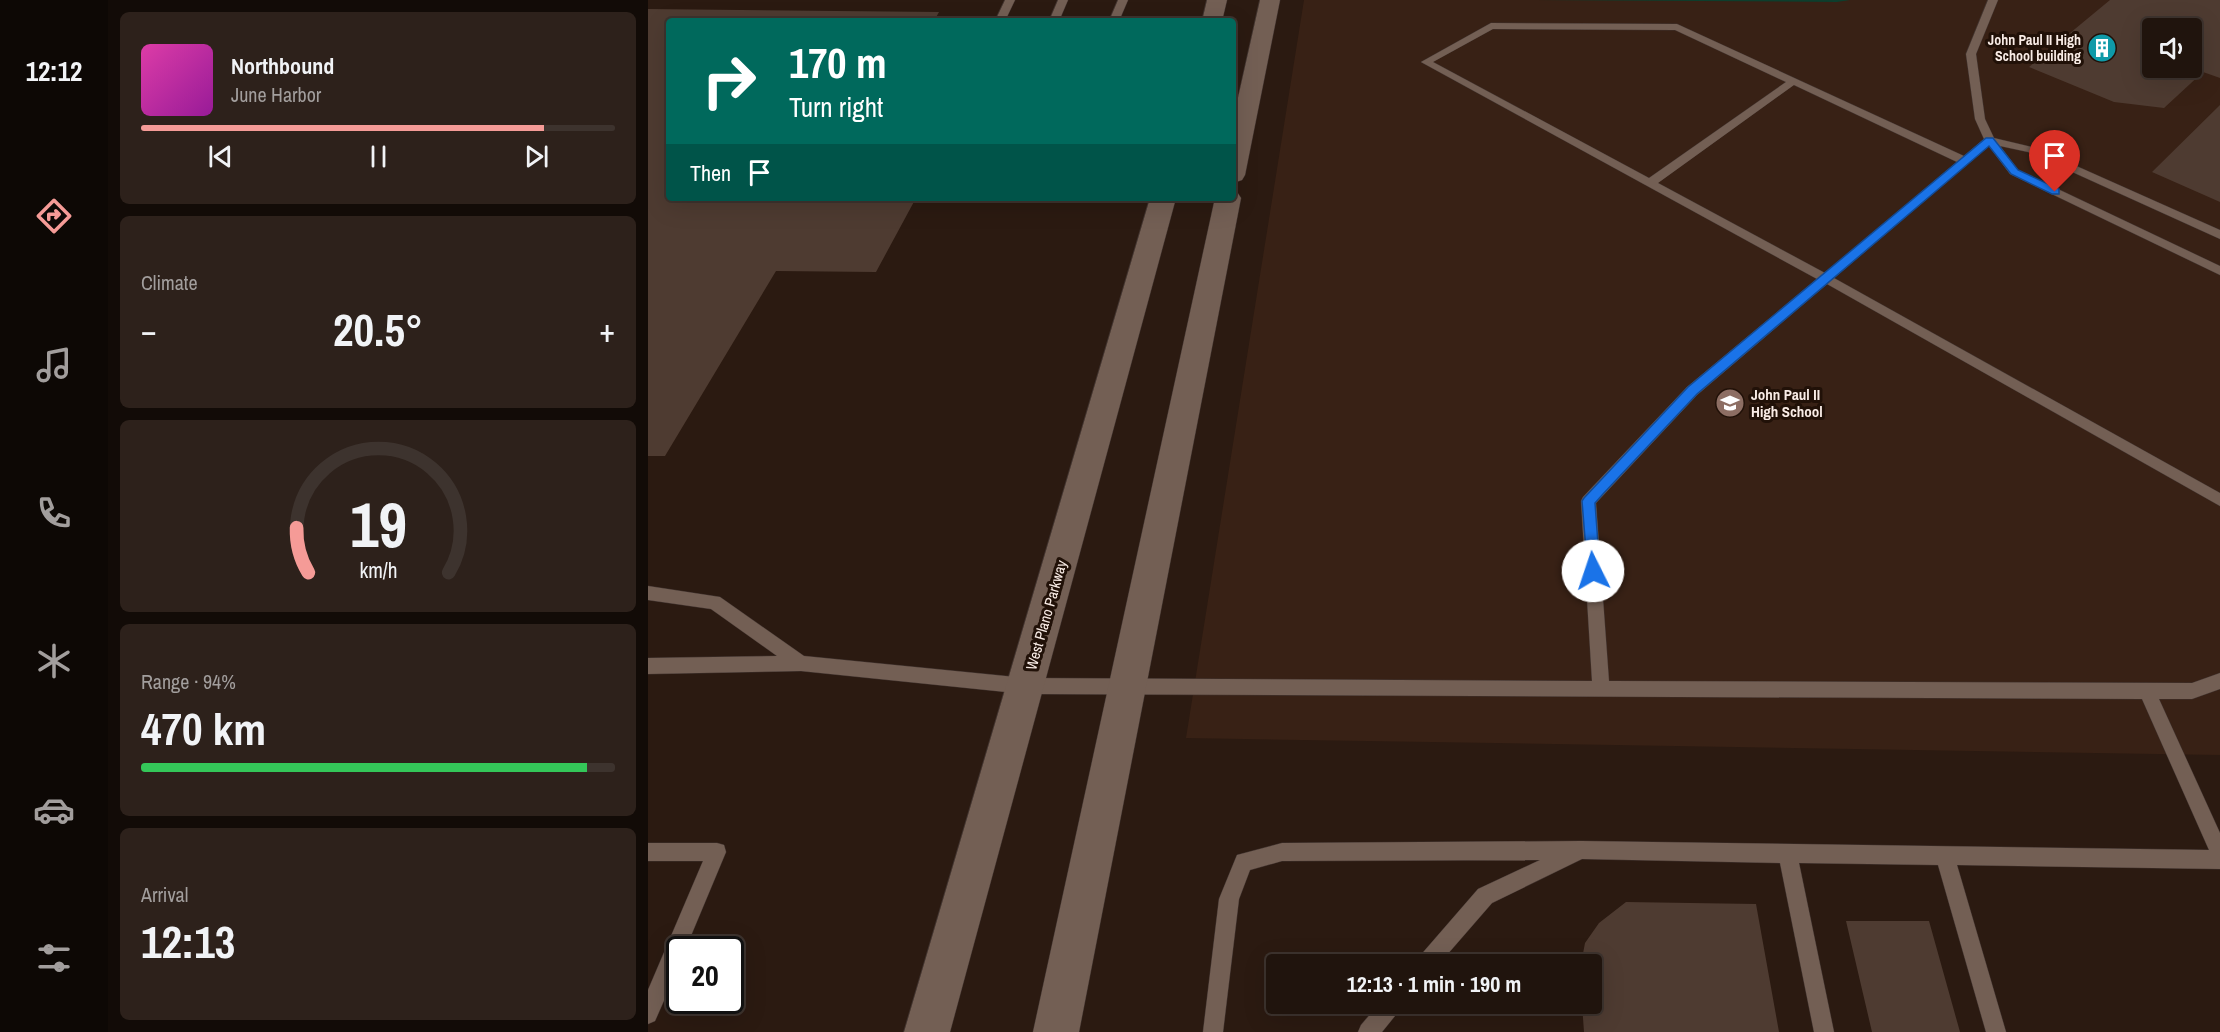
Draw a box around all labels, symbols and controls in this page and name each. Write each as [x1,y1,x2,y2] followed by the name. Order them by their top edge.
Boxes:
[2142,18,2202,78] map controls
[2142,18,2202,78] button: sound
[1988,31,2081,65] place label: John Paul II High School building
[2086,32,2118,64] building icon: John Paul II High School building
[789,35,887,91] text: 170 m
[690,42,768,120] icon: right
[231,51,334,81] text: Northbound
[26,53,82,89] text: 12:12
[231,81,321,108] text: June Harbor
[789,89,883,125] text: Turn right
[2029,130,2080,192] pin
[2038,139,2071,172] icon: arrive
[204,140,237,173] icon: previous
[362,140,395,173] icon: pause
[520,140,553,173] icon: next
[743,156,776,189] icon: arrive
[690,158,731,188] text: Then
[33,195,75,237] icon: directions
[141,269,198,296] text: Climate
[333,299,423,360] text: 20.5°
[141,308,157,352] text: −
[599,308,615,352] text: +
[33,344,75,386] icon: music
[1751,384,1823,422] place label: John Paul II High School
[1714,387,1746,419] school or university icon: John Paul II High School
[350,482,406,566] text: 19
[33,492,75,534] icon: phone
[1561,539,1625,603] position arrow
[359,556,397,585] text: km/h
[1020,557,1072,672] street label: West Plano Parkway
[33,640,75,682] icon: climate
[141,668,236,695] text: Range · 94%
[141,698,266,759] text: 470 km
[33,789,75,831] icon: car
[141,881,188,908] text: Arrival
[141,911,235,972] text: 12:13
[666,936,744,1014] speed limit sign: 20
[33,937,75,979] icon: filters
[1347,969,1521,999] text: 12:13 · 1 min · 190 m

